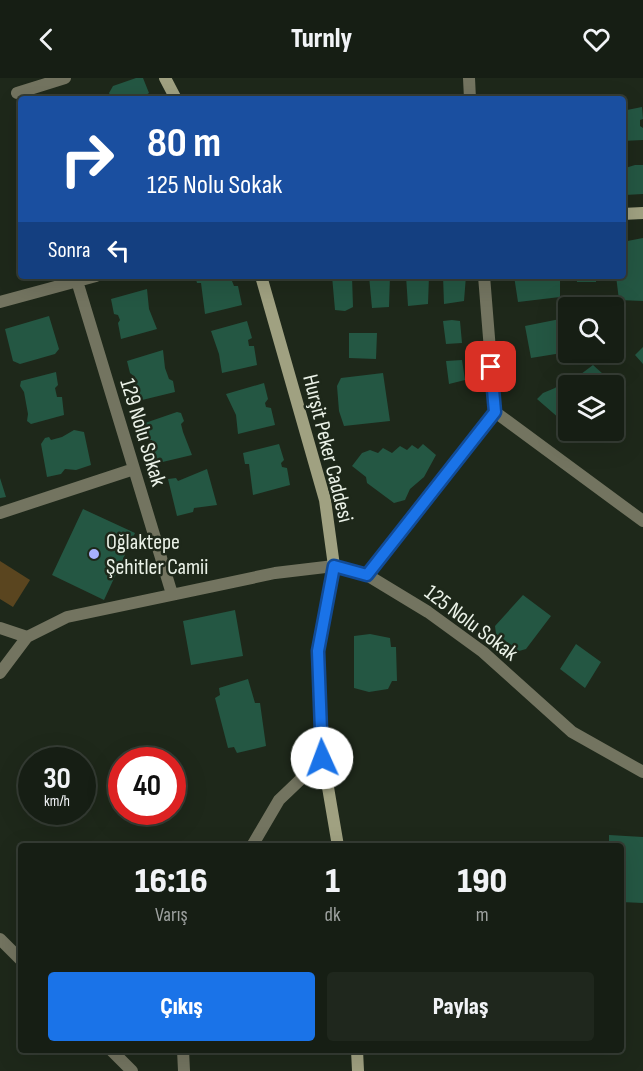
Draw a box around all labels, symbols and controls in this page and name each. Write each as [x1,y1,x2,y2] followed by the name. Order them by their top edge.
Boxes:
[30,23,63,56] icon: back
[291,23,352,55] text: Turnly
[580,23,613,56] icon: heart
[147,118,221,169] text: 80 m
[48,120,126,198] icon: right
[147,169,282,201] text: 125 Nolu Sokak
[102,234,135,267] icon: left
[48,237,90,264] text: Sonra
[558,297,624,441] map controls
[558,297,624,363] button: search
[465,341,516,392] pin
[474,350,507,383] icon: arrive
[296,372,359,525] street label: Hurşit Peker Caddesi
[113,375,172,490] street label: 129 Nolu Sokak
[558,375,624,441] button: layers
[106,529,208,581] place label: Oğlaktepe Şehitler Camii
[87,547,101,561] marker: Oğlaktepe Şehitler Camii
[419,579,524,668] street label: 125 Nolu Sokak
[290,726,354,790] position arrow
[108,747,186,825] speed limit sign: 40
[43,761,71,797] text: 30
[44,792,70,811] text: km/h
[135,860,208,903] text: 16:16
[325,860,340,903] text: 1
[457,860,507,903] text: 190
[155,903,188,927] text: Varış
[325,903,341,927] text: dk
[476,903,489,927] text: m
[48,972,315,1041] button: Çıkış
[327,972,594,1041] button: Paylaş

